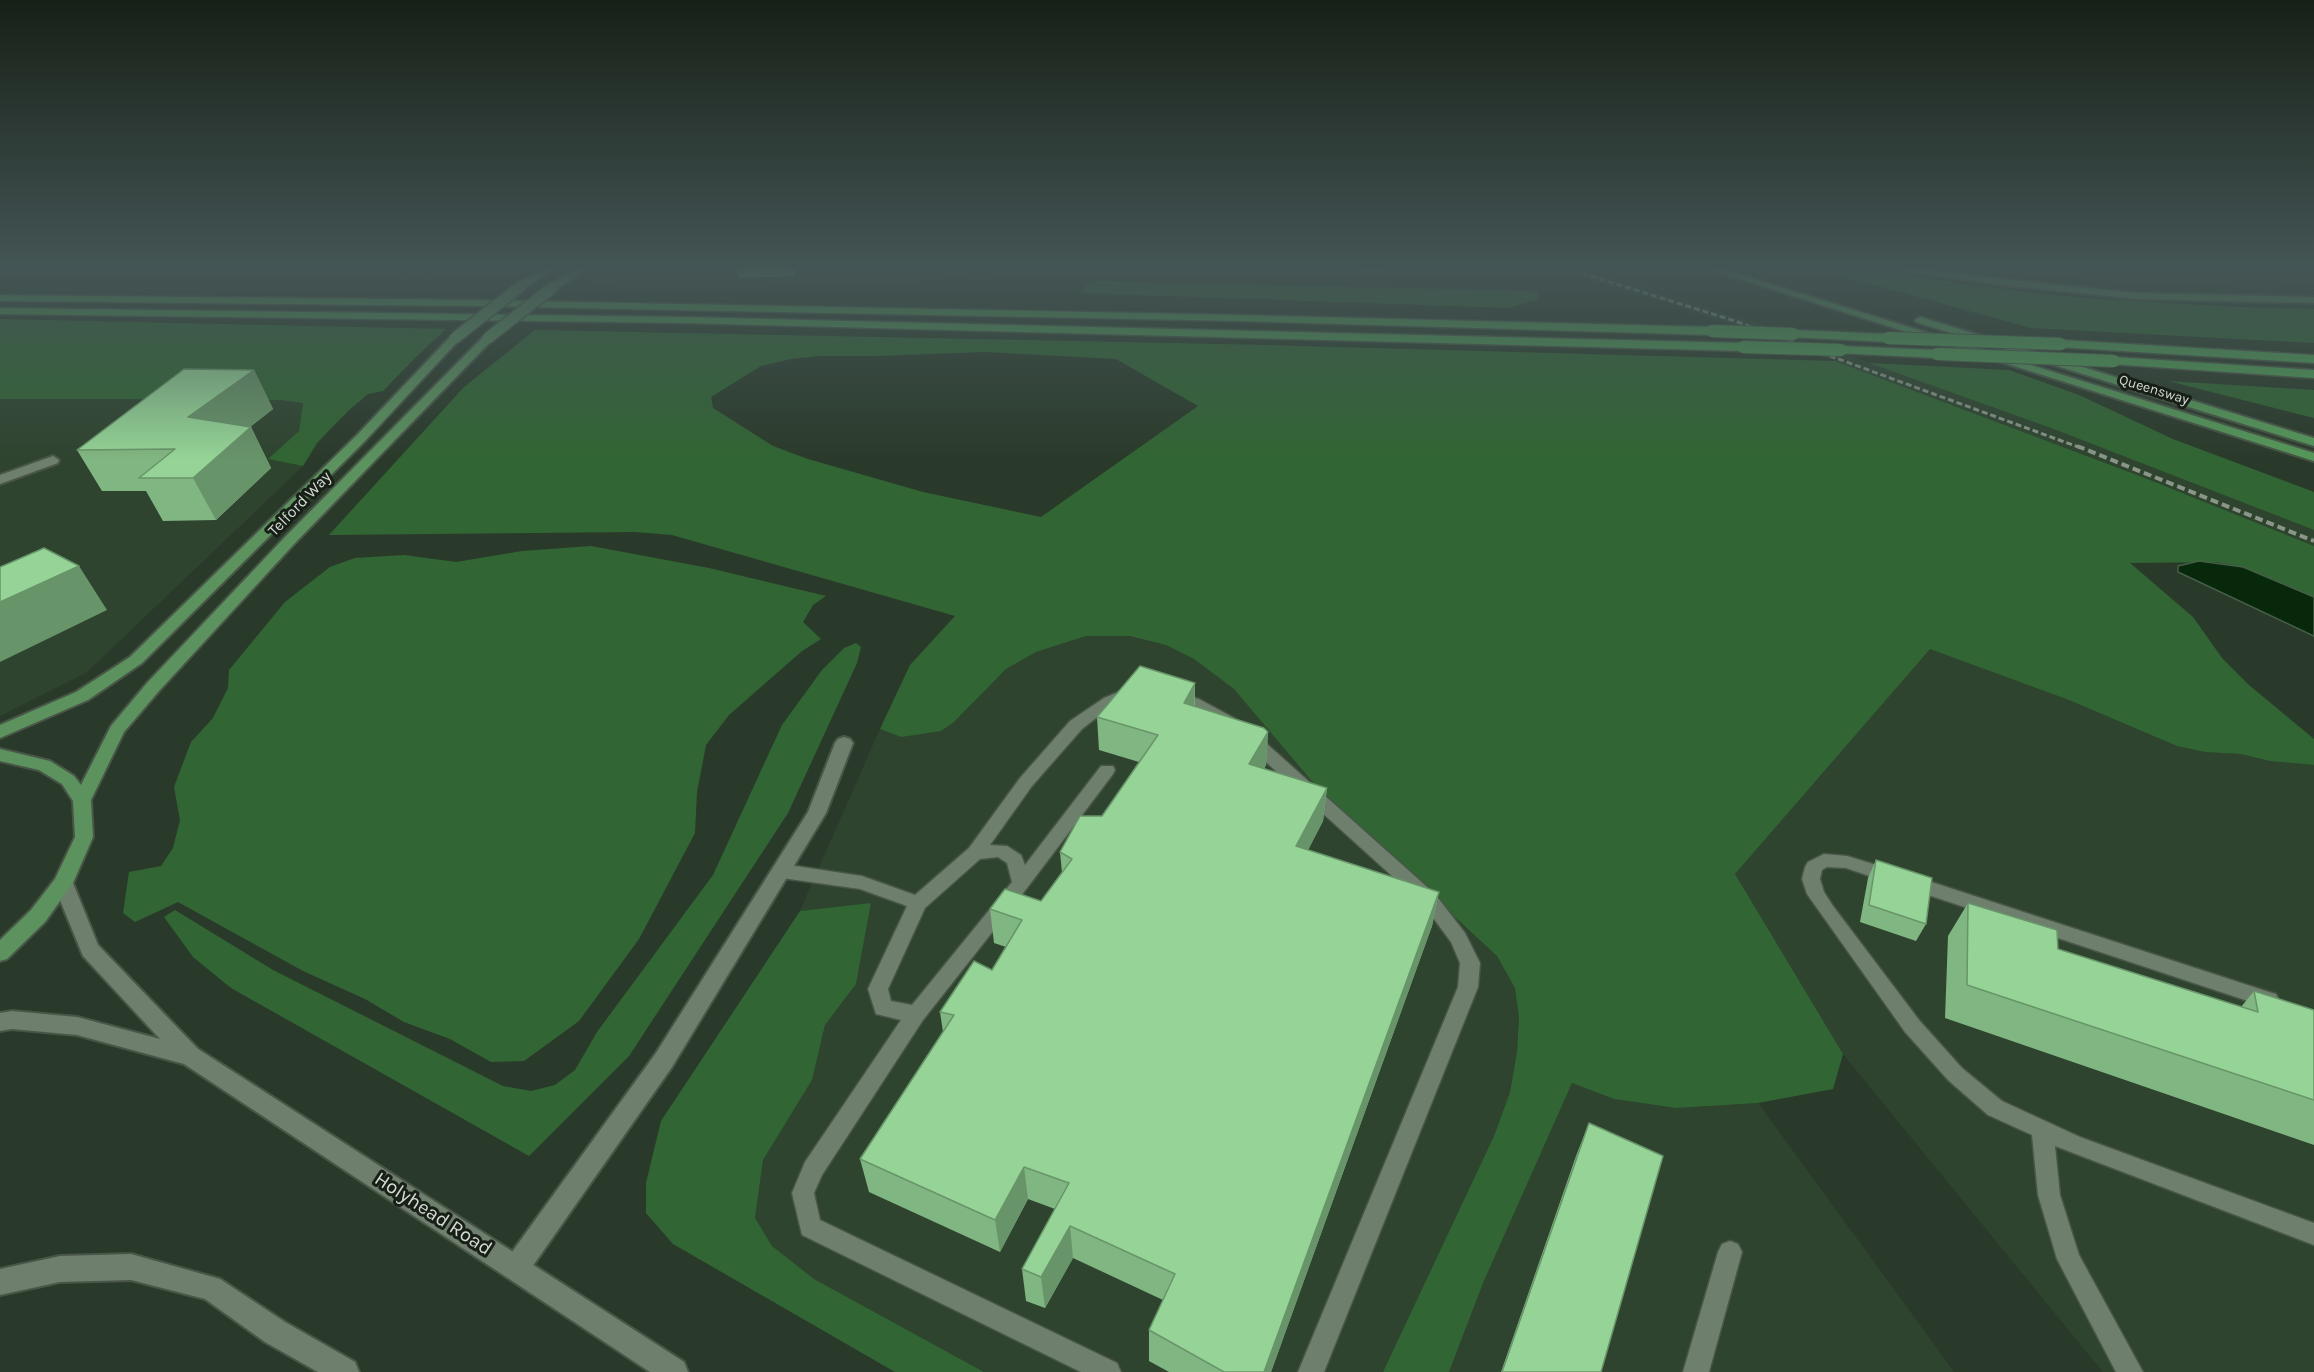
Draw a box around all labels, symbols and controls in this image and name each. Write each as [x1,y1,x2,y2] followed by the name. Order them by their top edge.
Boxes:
[2117,371,2191,409] street label: Queensway
[264,468,336,540] street label: Telford Way
[370,1167,496,1261] street label: Holyhead Road

